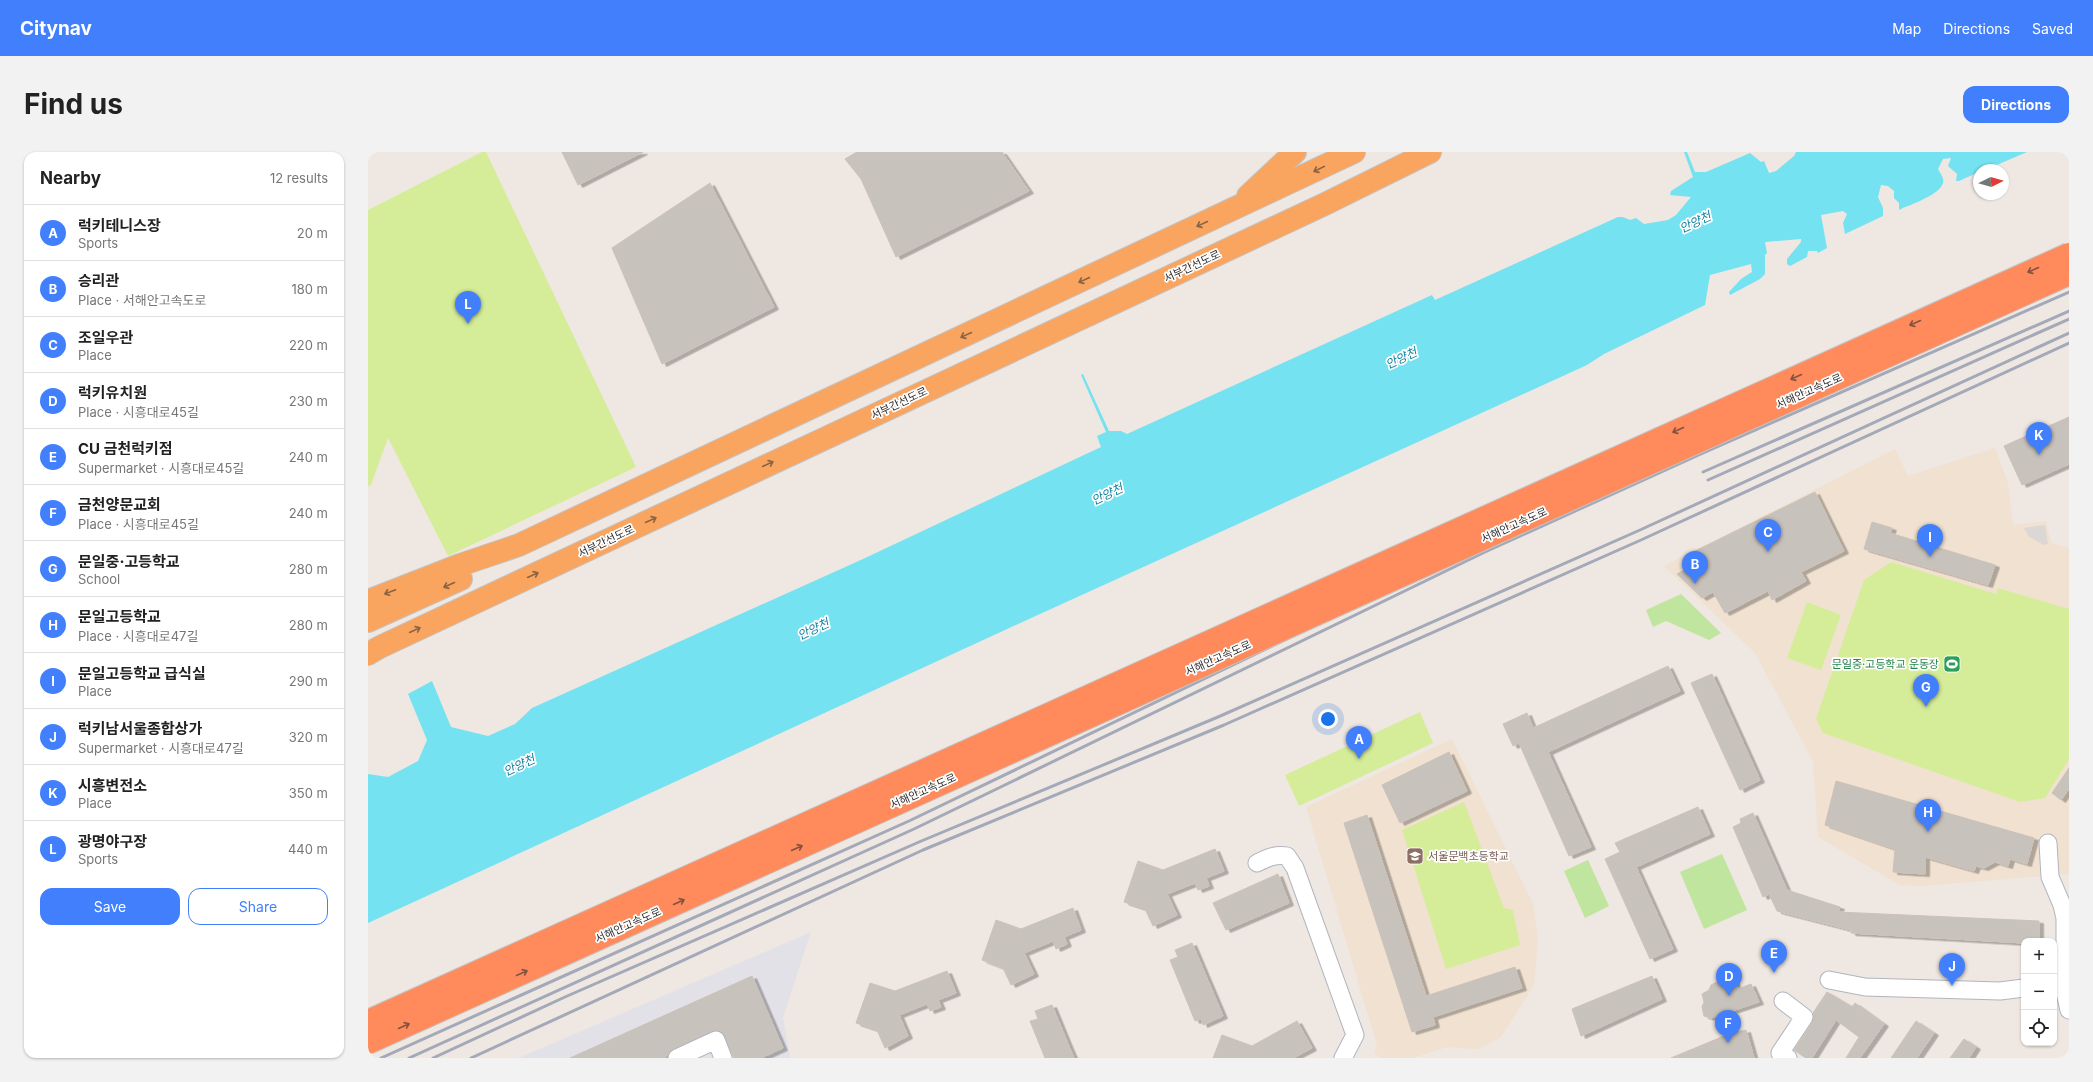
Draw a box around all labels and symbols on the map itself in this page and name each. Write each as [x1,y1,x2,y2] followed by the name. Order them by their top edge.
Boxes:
[1973,164,2009,200] north arrow
[1314,166,1326,173] one-way arrow
[1677,207,1715,236] water label: 안양천
[1196,221,1208,228] one-way arrow
[1162,247,1222,285] street label: 서부간선도로
[2028,267,2040,274] one-way arrow
[1078,277,1090,284] one-way arrow
[455,291,481,324] pin: L
[1909,320,1921,327] one-way arrow
[961,332,973,339] one-way arrow
[1383,343,1421,372] water label: 안양천
[1774,370,1844,412] street label: 서해안고속도로
[1791,374,1803,381] one-way arrow
[869,384,929,422] street label: 서부간선도로
[2026,422,2052,455] pin: K
[1672,427,1684,434] one-way arrow
[762,460,774,468] one-way arrow
[1089,479,1127,508] water label: 안양천
[1479,504,1549,546] street label: 서해안고속도로
[644,516,656,523] one-way arrow
[1755,519,1781,552] pin: C
[576,522,636,560] street label: 서부간선도로
[1917,524,1943,557] pin: I
[1682,551,1708,584] pin: B
[527,571,539,578] one-way arrow
[443,582,455,589] one-way arrow
[385,589,397,597] one-way arrow
[795,614,833,643] water label: 안양천
[409,626,421,633] one-way arrow
[1183,637,1253,679] street label: 서해안고속도로
[1942,654,1962,674] sports icon: 문일중·고등학교 운동장
[1832,657,1939,671] place label: 문일중·고등학교 운동장
[1913,674,1939,707] pin: G
[1318,709,1338,729] your location
[1346,726,1372,759] pin: A
[501,750,539,779] water label: 안양천
[888,770,958,812] street label: 서해안고속도로
[1915,799,1941,832] pin: H
[791,844,803,851] one-way arrow
[1405,846,1425,866] school or university icon: 서울문백초등학교
[1428,849,1509,863] place label: 서울문백초등학교
[672,898,684,905] one-way arrow
[593,904,663,946] street label: 서해안고속도로
[1761,940,1787,973] pin: E
[1939,953,1965,986] pin: J
[1716,963,1742,996] pin: D
[516,969,528,976] one-way arrow
[1715,1010,1741,1043] pin: F
[397,1022,409,1030] one-way arrow

